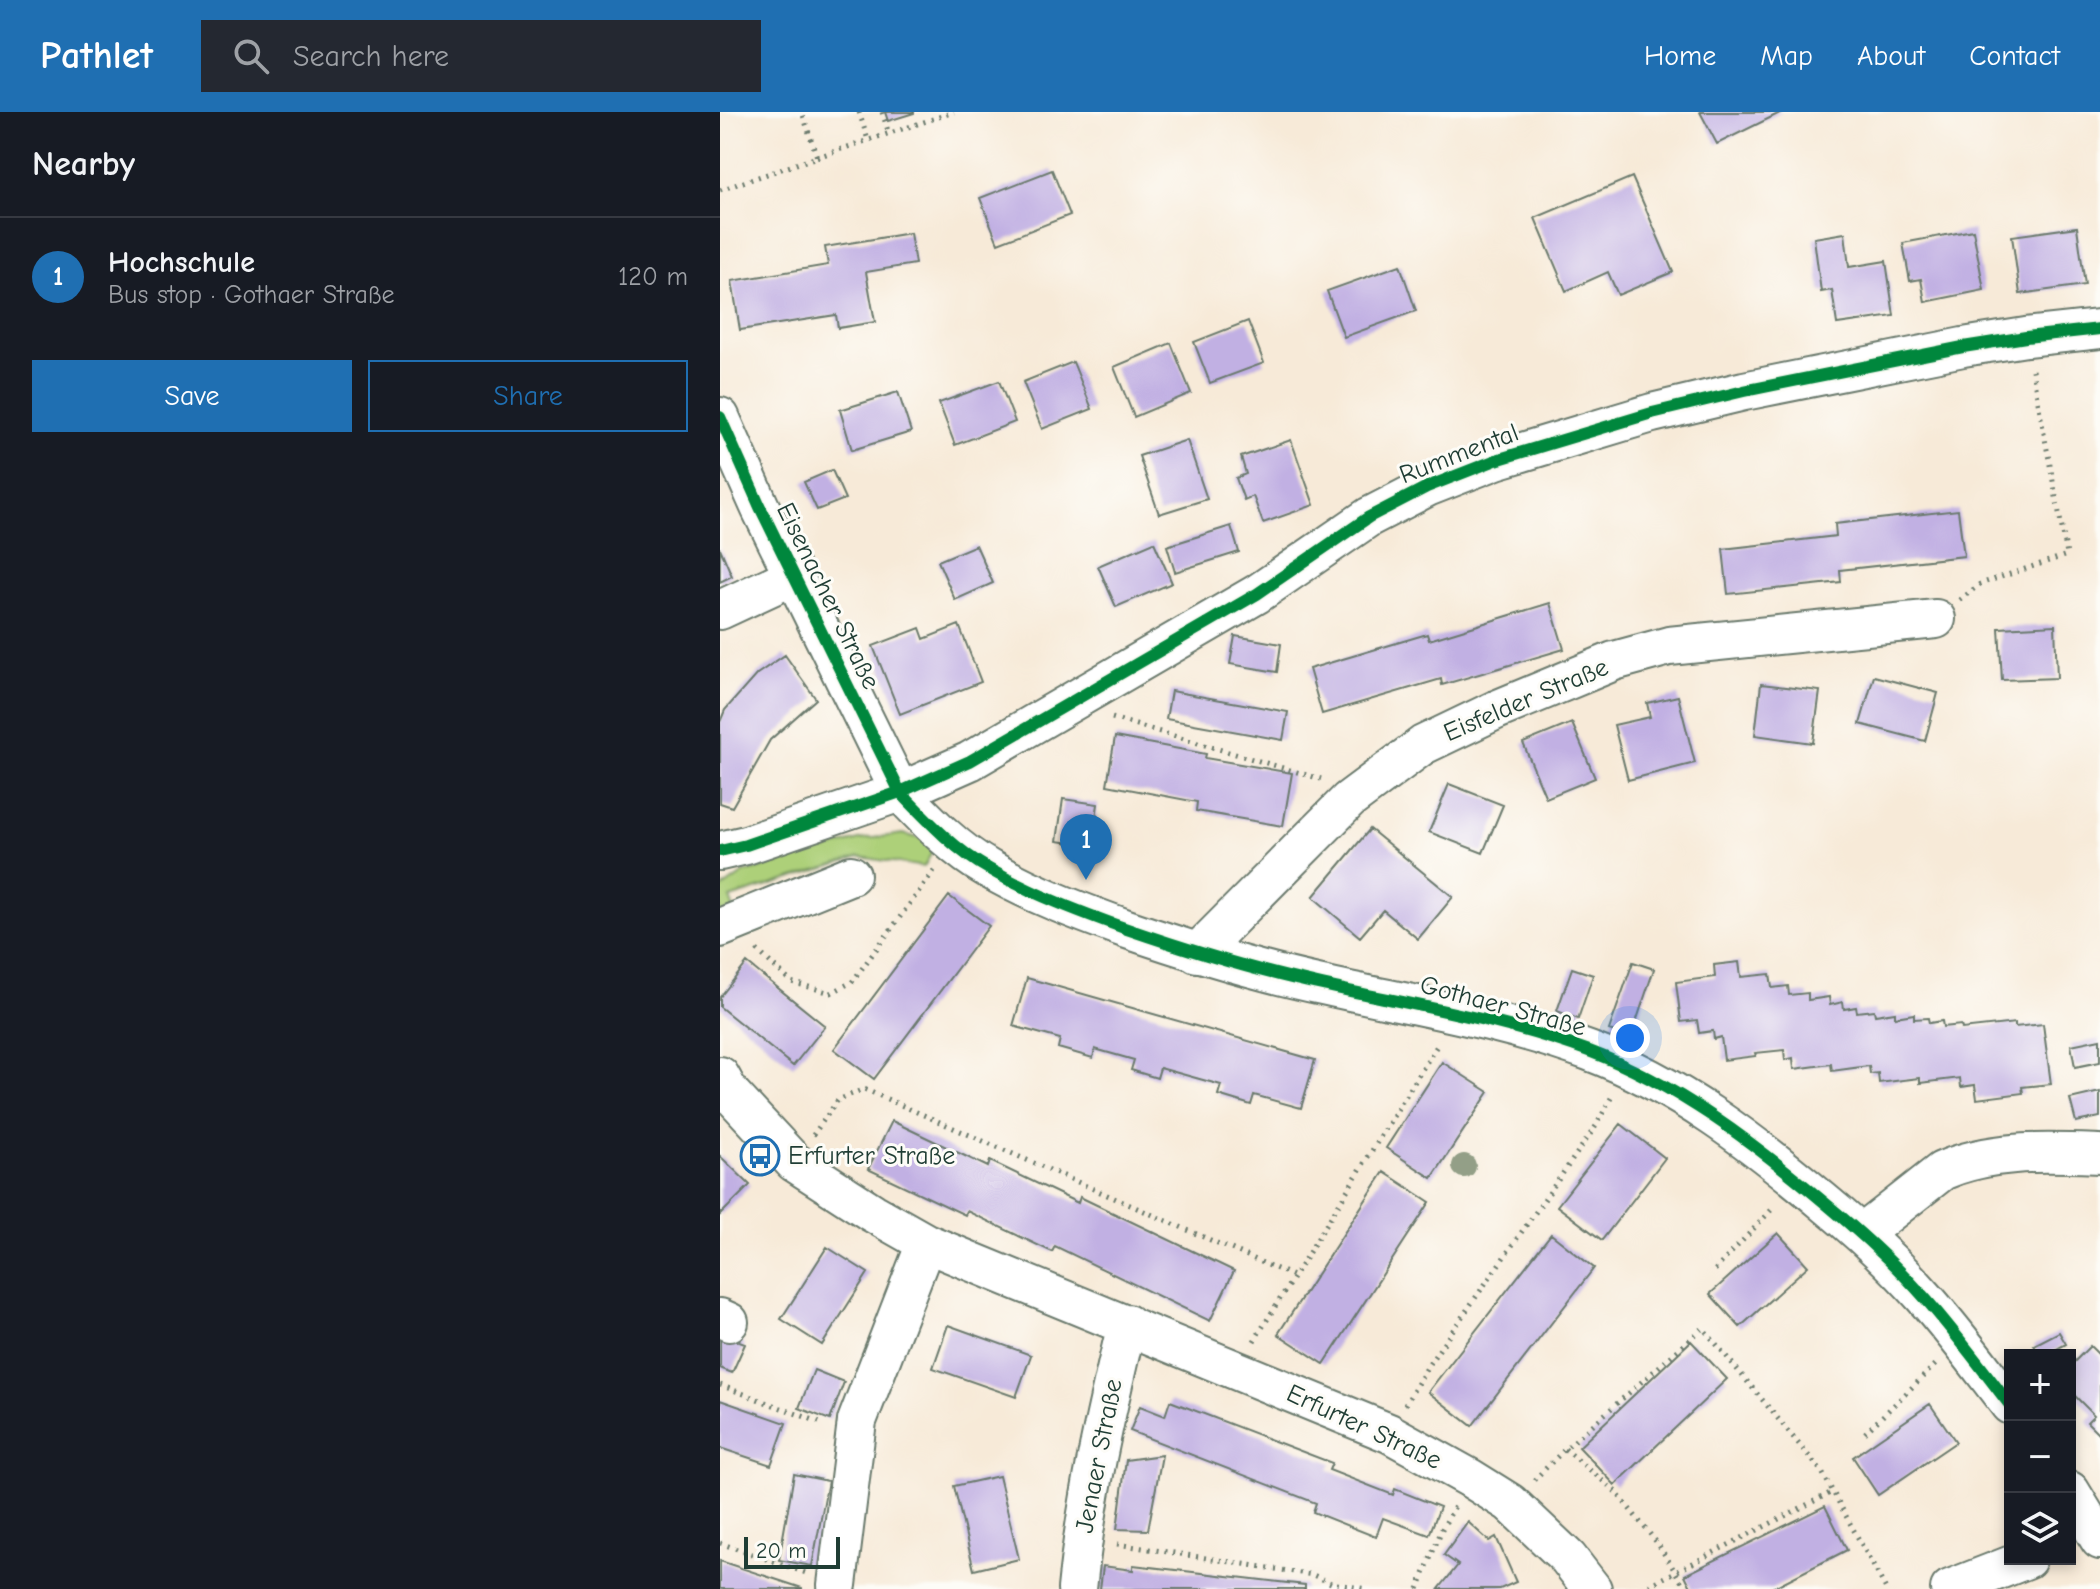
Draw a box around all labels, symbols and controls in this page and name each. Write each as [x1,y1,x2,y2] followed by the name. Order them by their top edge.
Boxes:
[201,20,761,92] search box
[40,34,153,78] text: Pathlet
[229,34,273,78] icon: search
[293,39,449,74] text: Search here
[1644,40,1716,72] text: Home
[1760,40,1813,72] text: Map
[1857,40,1925,72] text: About
[1969,40,2060,72] text: Contact
[32,144,135,184] text: Nearby
[108,245,255,280] text: Hochschule
[53,262,63,292] text: 1
[618,262,688,292] text: 120 m
[108,280,395,310] text: Bus stop · Gothaer Straße
[32,360,352,432] button: Save
[368,360,688,432] button: Share
[1395,418,1523,490] street label: Rummental
[770,498,886,694] street label: Eisenacher Straße
[1439,652,1613,748] street label: Eisfelder Straße
[1060,814,1112,880] pin: 1
[1417,969,1589,1043] street label: Gothaer Straße
[1610,1018,1650,1058] your location
[739,1135,781,1177] bus stop icon: Erfurter Straße
[788,1141,955,1171] place label: Erfurter Straße
[2004,1349,2076,1565] map controls
[2004,1349,2076,1421] button: +
[1069,1376,1129,1536] street label: Jenaer Straße
[1282,1378,1446,1476] street label: Erfurter Straße
[2004,1421,2076,1493] button: −
[2004,1493,2076,1565] button: layers
[744,1533,840,1569] scale bar
[756,1538,806,1564] text: 20 m

